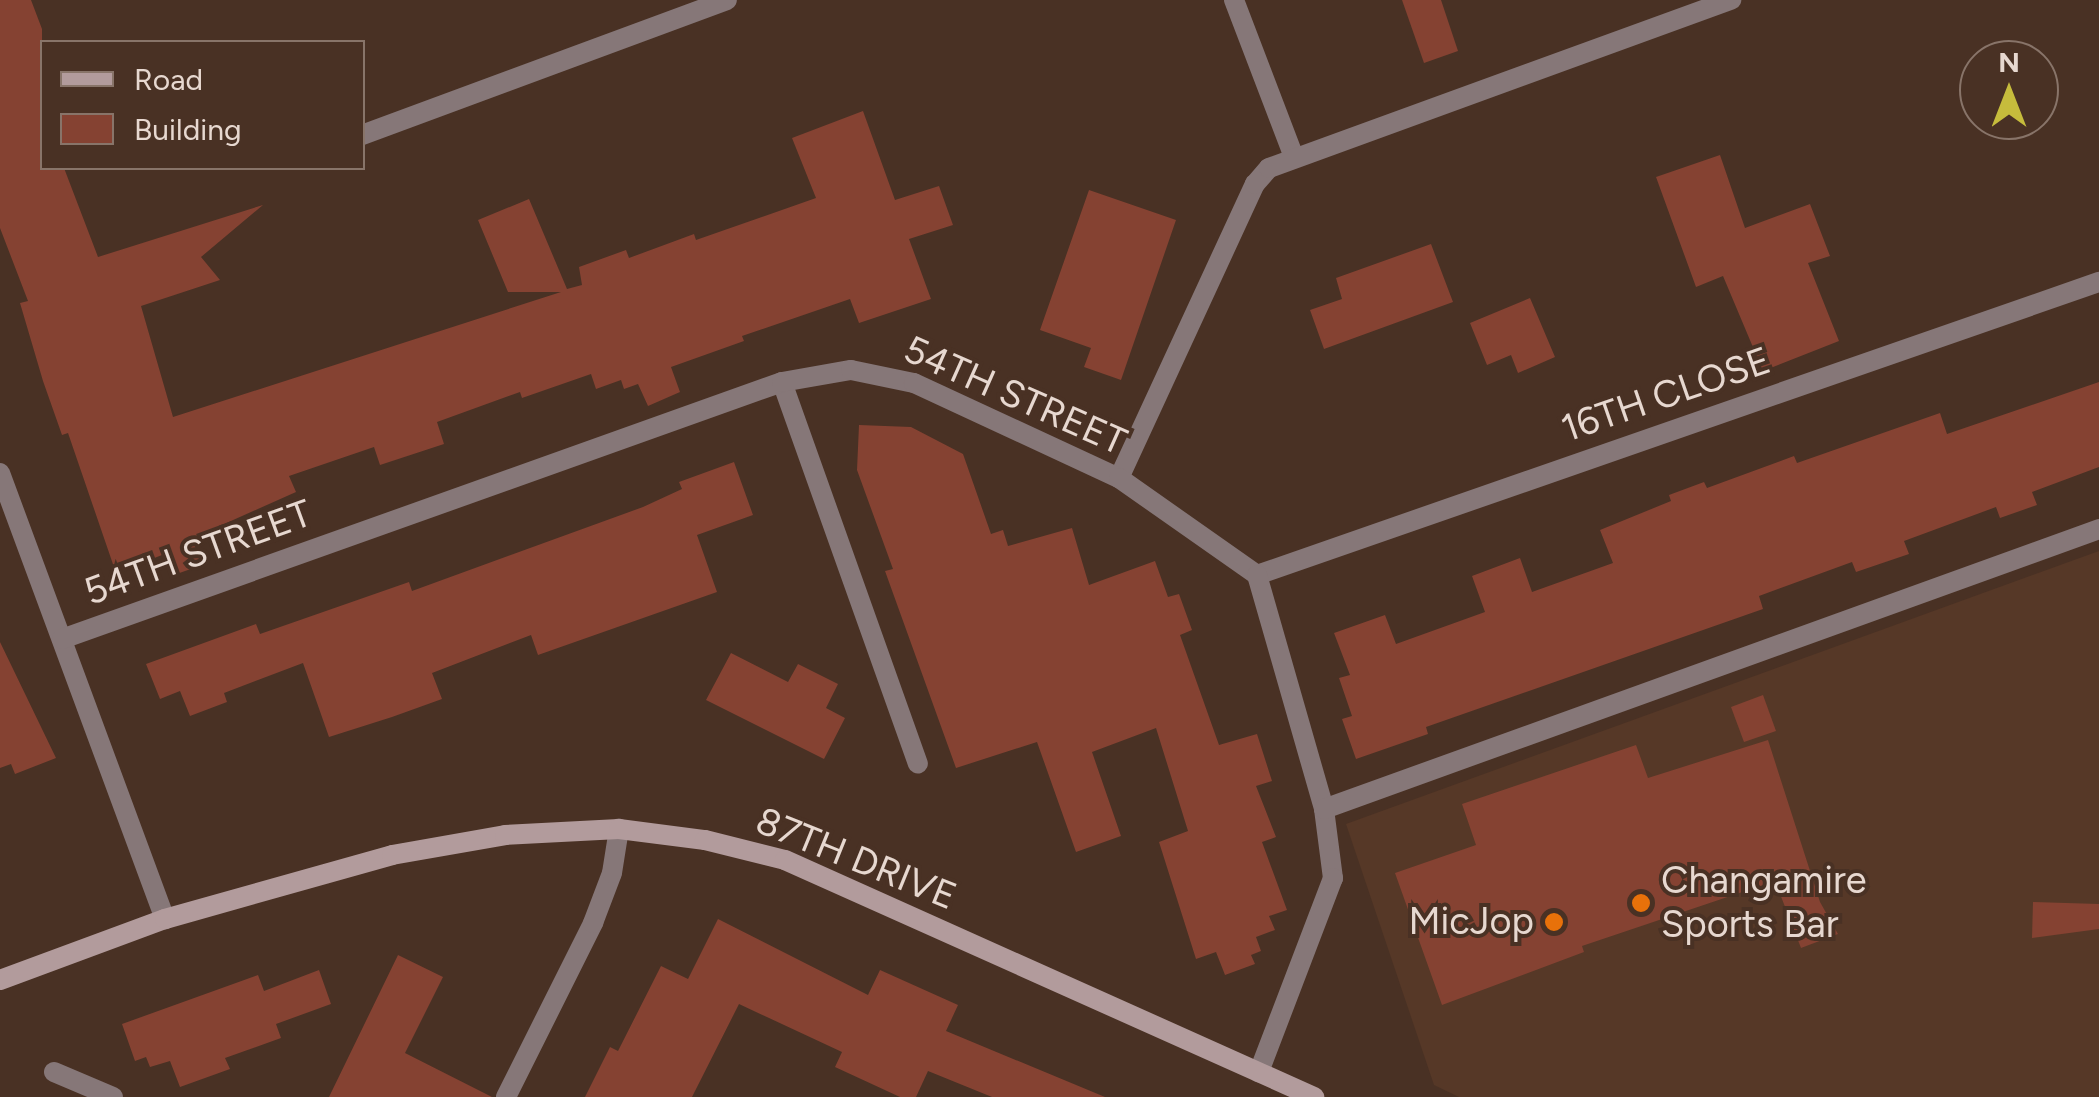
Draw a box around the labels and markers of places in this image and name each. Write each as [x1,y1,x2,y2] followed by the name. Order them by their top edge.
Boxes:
[1661,858,1867,948] place label: Changamire Sports Bar
[1630,892,1652,914] marker: Changamire Sports Bar
[1408,899,1534,945] place label: MicJop
[1543,911,1565,933] marker: MicJop

